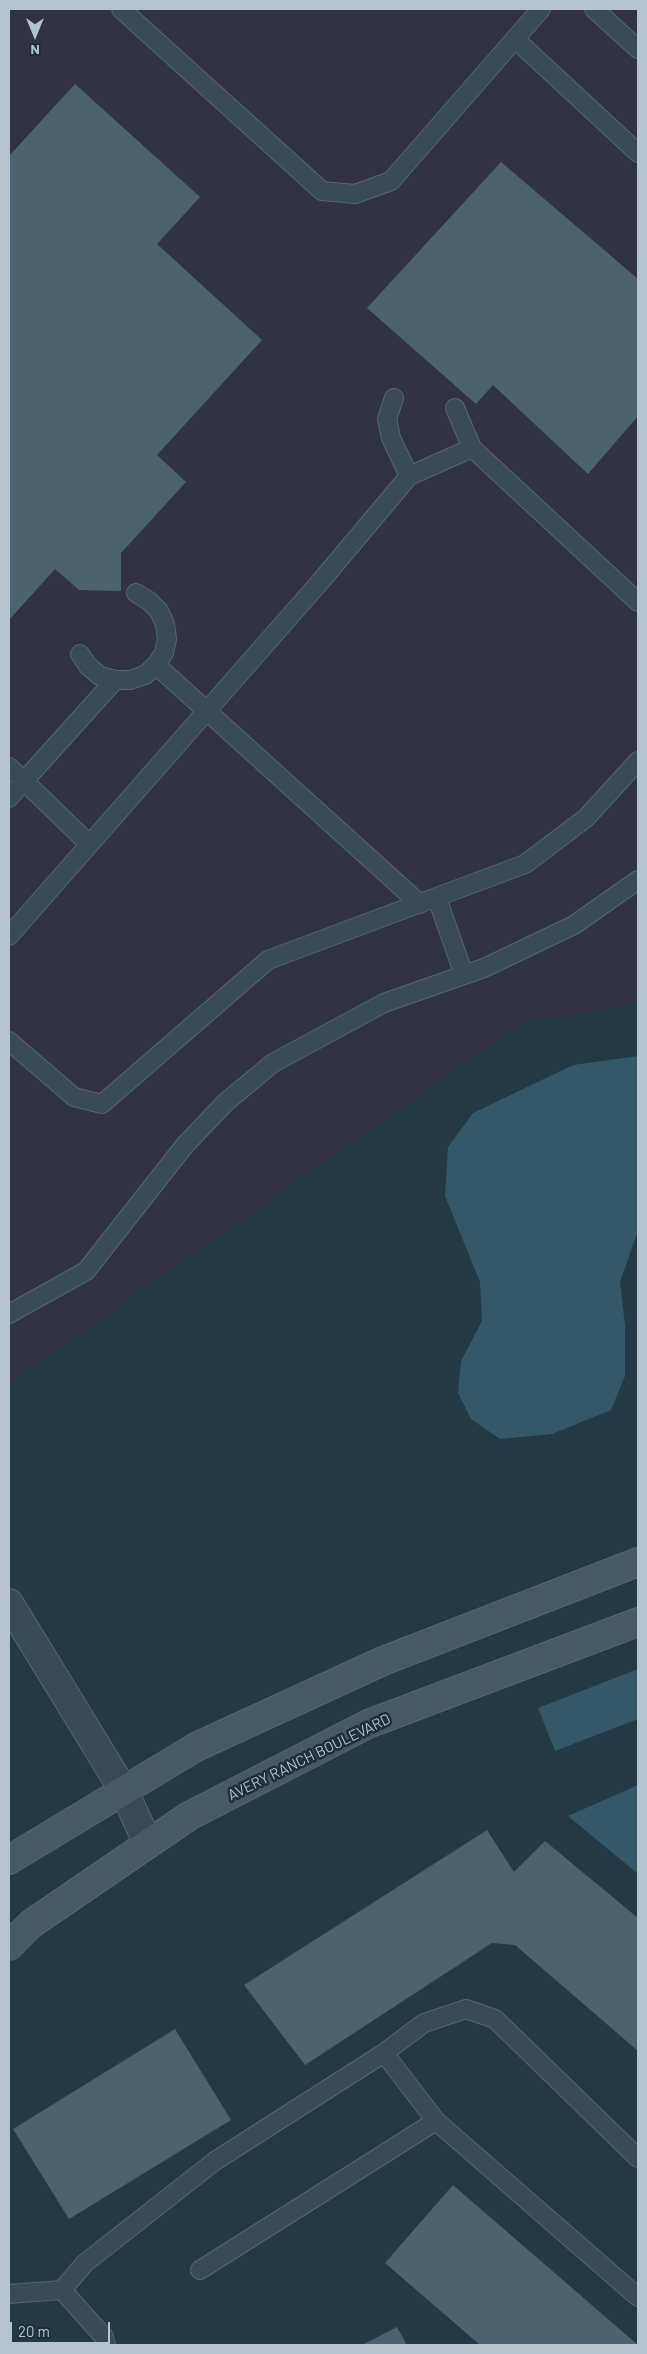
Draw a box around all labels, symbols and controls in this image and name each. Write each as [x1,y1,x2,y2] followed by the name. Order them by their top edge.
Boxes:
[10,10,60,60] north arrow
[30,42,40,59] text: N
[225,1710,393,1804] street label: AVERY RANCH BOULEVARD
[12,2312,112,2344] scale bar
[18,2322,50,2340] text: 20 m

